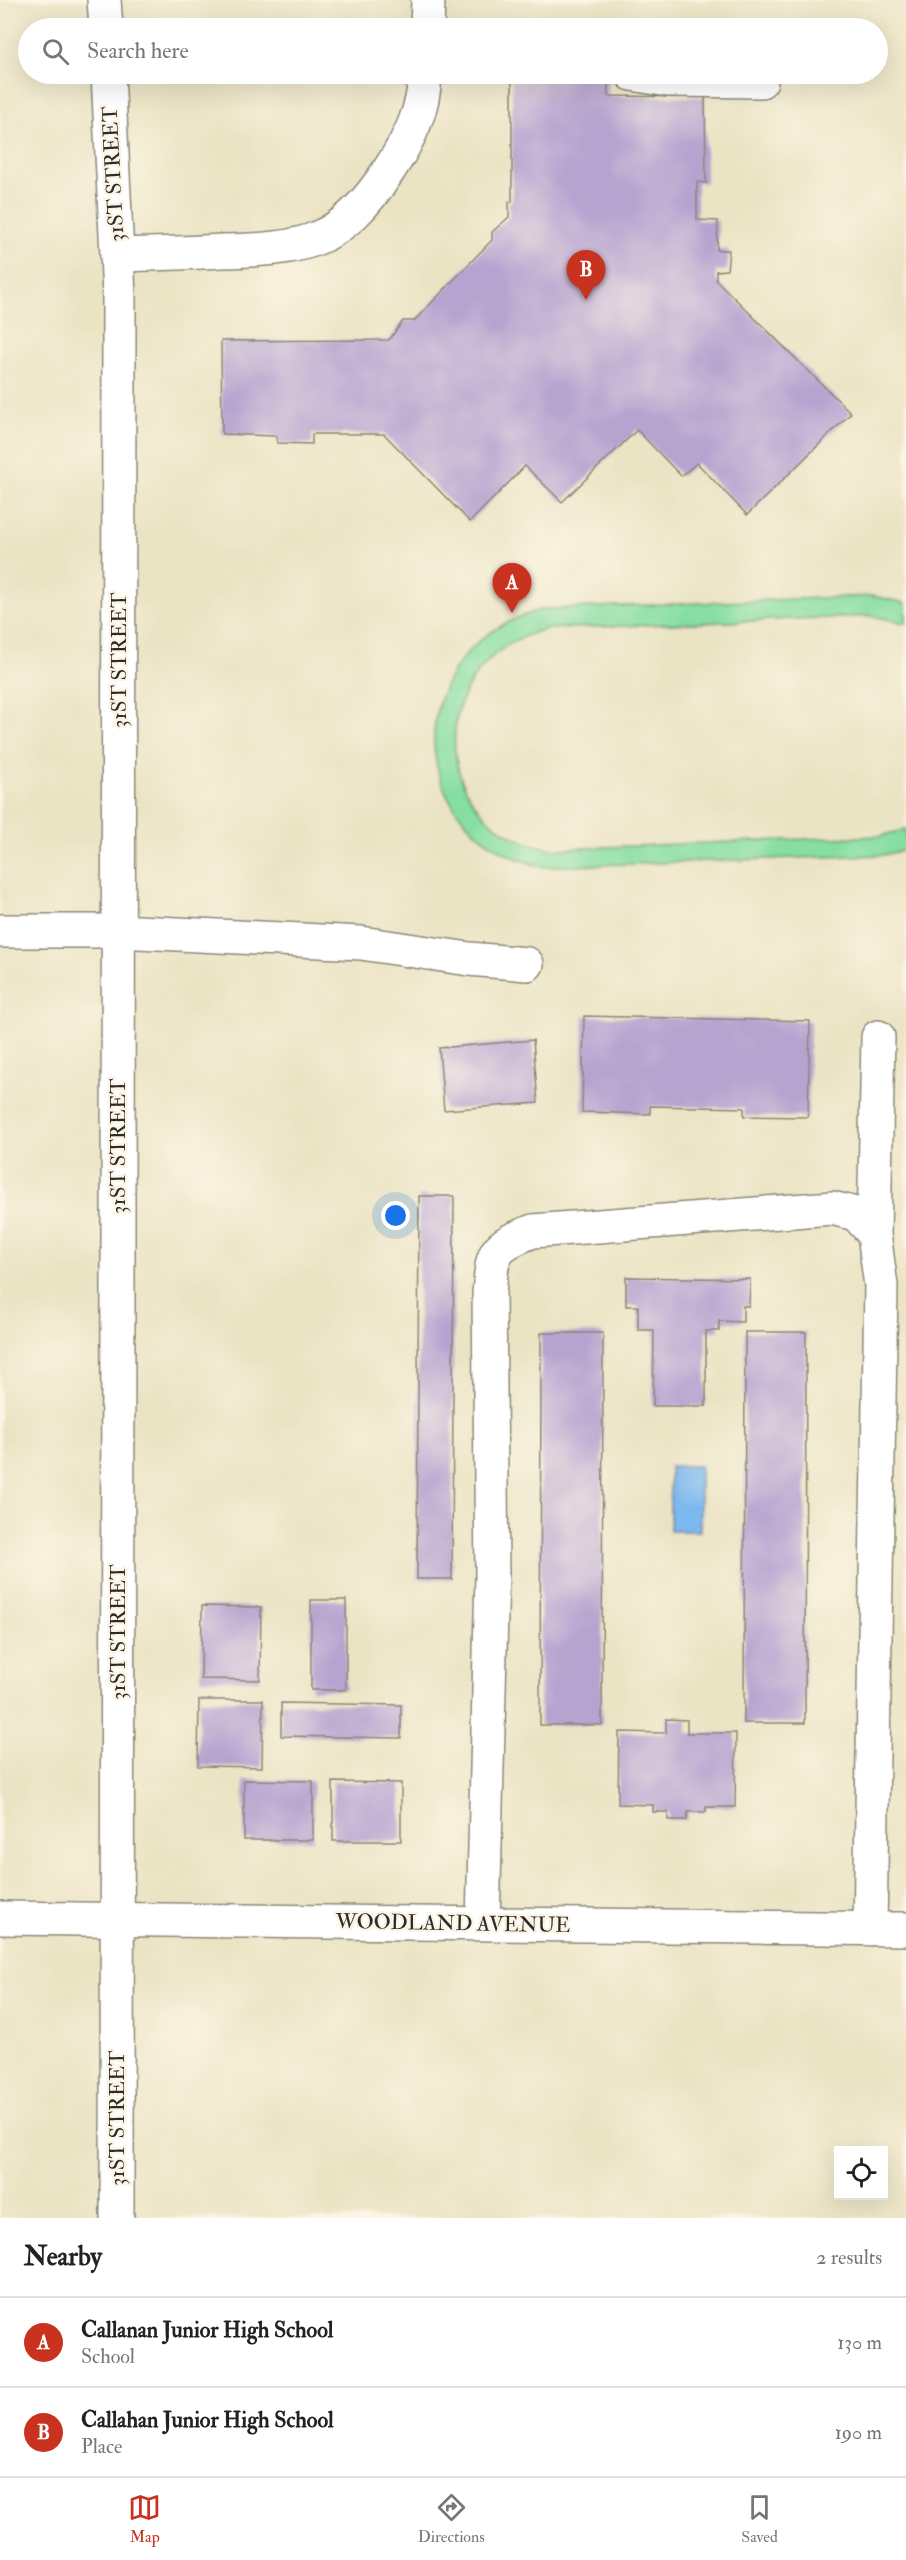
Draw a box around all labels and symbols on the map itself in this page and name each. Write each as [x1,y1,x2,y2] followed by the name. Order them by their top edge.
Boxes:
[96,105,131,242] street label: 31ST STREET
[566,250,606,300] pin: B
[492,564,532,613] pin: A
[106,592,133,728] street label: 31ST STREET
[105,1078,132,1214] street label: 31ST STREET
[381,1201,410,1230] your location
[105,1564,132,1700] street label: 31ST STREET
[334,1908,571,1939] street label: WOODLAND AVENUE
[104,2050,131,2186] street label: 31ST STREET

